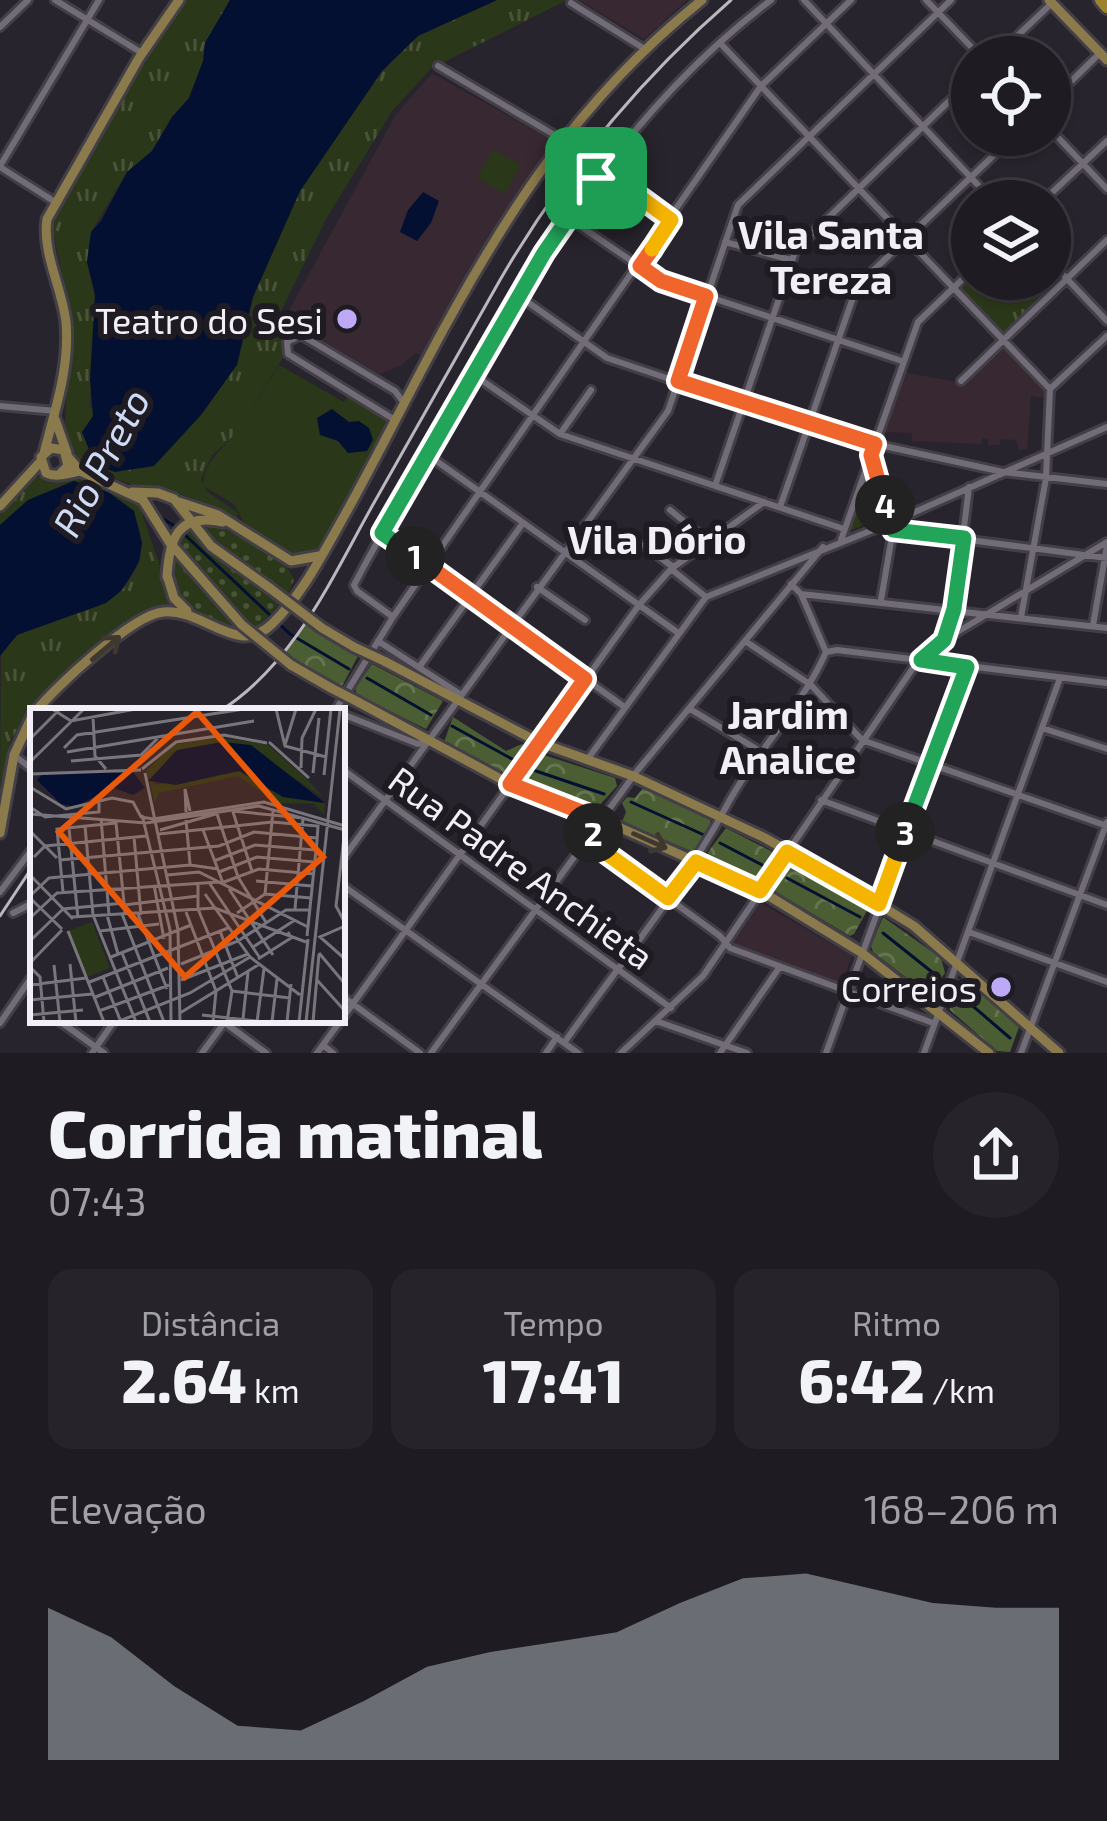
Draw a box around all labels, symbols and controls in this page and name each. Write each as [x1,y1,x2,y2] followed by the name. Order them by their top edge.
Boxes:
[951,36,1071,300] map controls
[951,36,1071,156] button: locate
[545,127,647,229] pin
[563,145,629,211] icon: arrive
[951,180,1071,300] button: layers
[738,210,924,302] district label: Vila Santa Tereza
[95,298,323,341] place label: Teatro do Sesi
[334,306,360,332] marker: Teatro do Sesi
[42,380,158,544] water label: Rio Preto
[855,475,915,535] pin: 4
[874,485,896,525] text: 4
[567,515,747,562] district label: Vila Dório
[385,526,445,586] pin: 1
[408,536,422,576] text: 1
[90,635,121,663] one-way arrow
[720,690,856,782] district label: Jardim Analice
[30,708,345,1023] inset map
[382,757,662,977] street label: Rua Padre Anchieta
[875,802,935,862] pin: 3
[563,803,623,863] pin: 2
[896,812,914,852] text: 3
[583,813,603,853] text: 2
[631,831,667,853] one-way arrow
[841,966,977,1009] place label: Correios
[988,974,1014,1000] marker: Correios
[48,1092,542,1171] text: Corrida matinal
[933,1092,1059,1218] button: share
[48,1177,146,1224] text: 07:43
[141,1303,280,1343] text: Distância
[504,1303,604,1343] text: Tempo
[852,1303,941,1343] text: Ritmo
[121,1343,247,1415] text: 2.64
[483,1343,624,1415] text: 17:41
[798,1343,925,1415] text: 6:42
[247,1370,300,1410] text: km
[925,1370,995,1410] text: /km
[48,1485,207,1532] text: Elevação
[864,1485,1059,1532] text: 168–206 m

